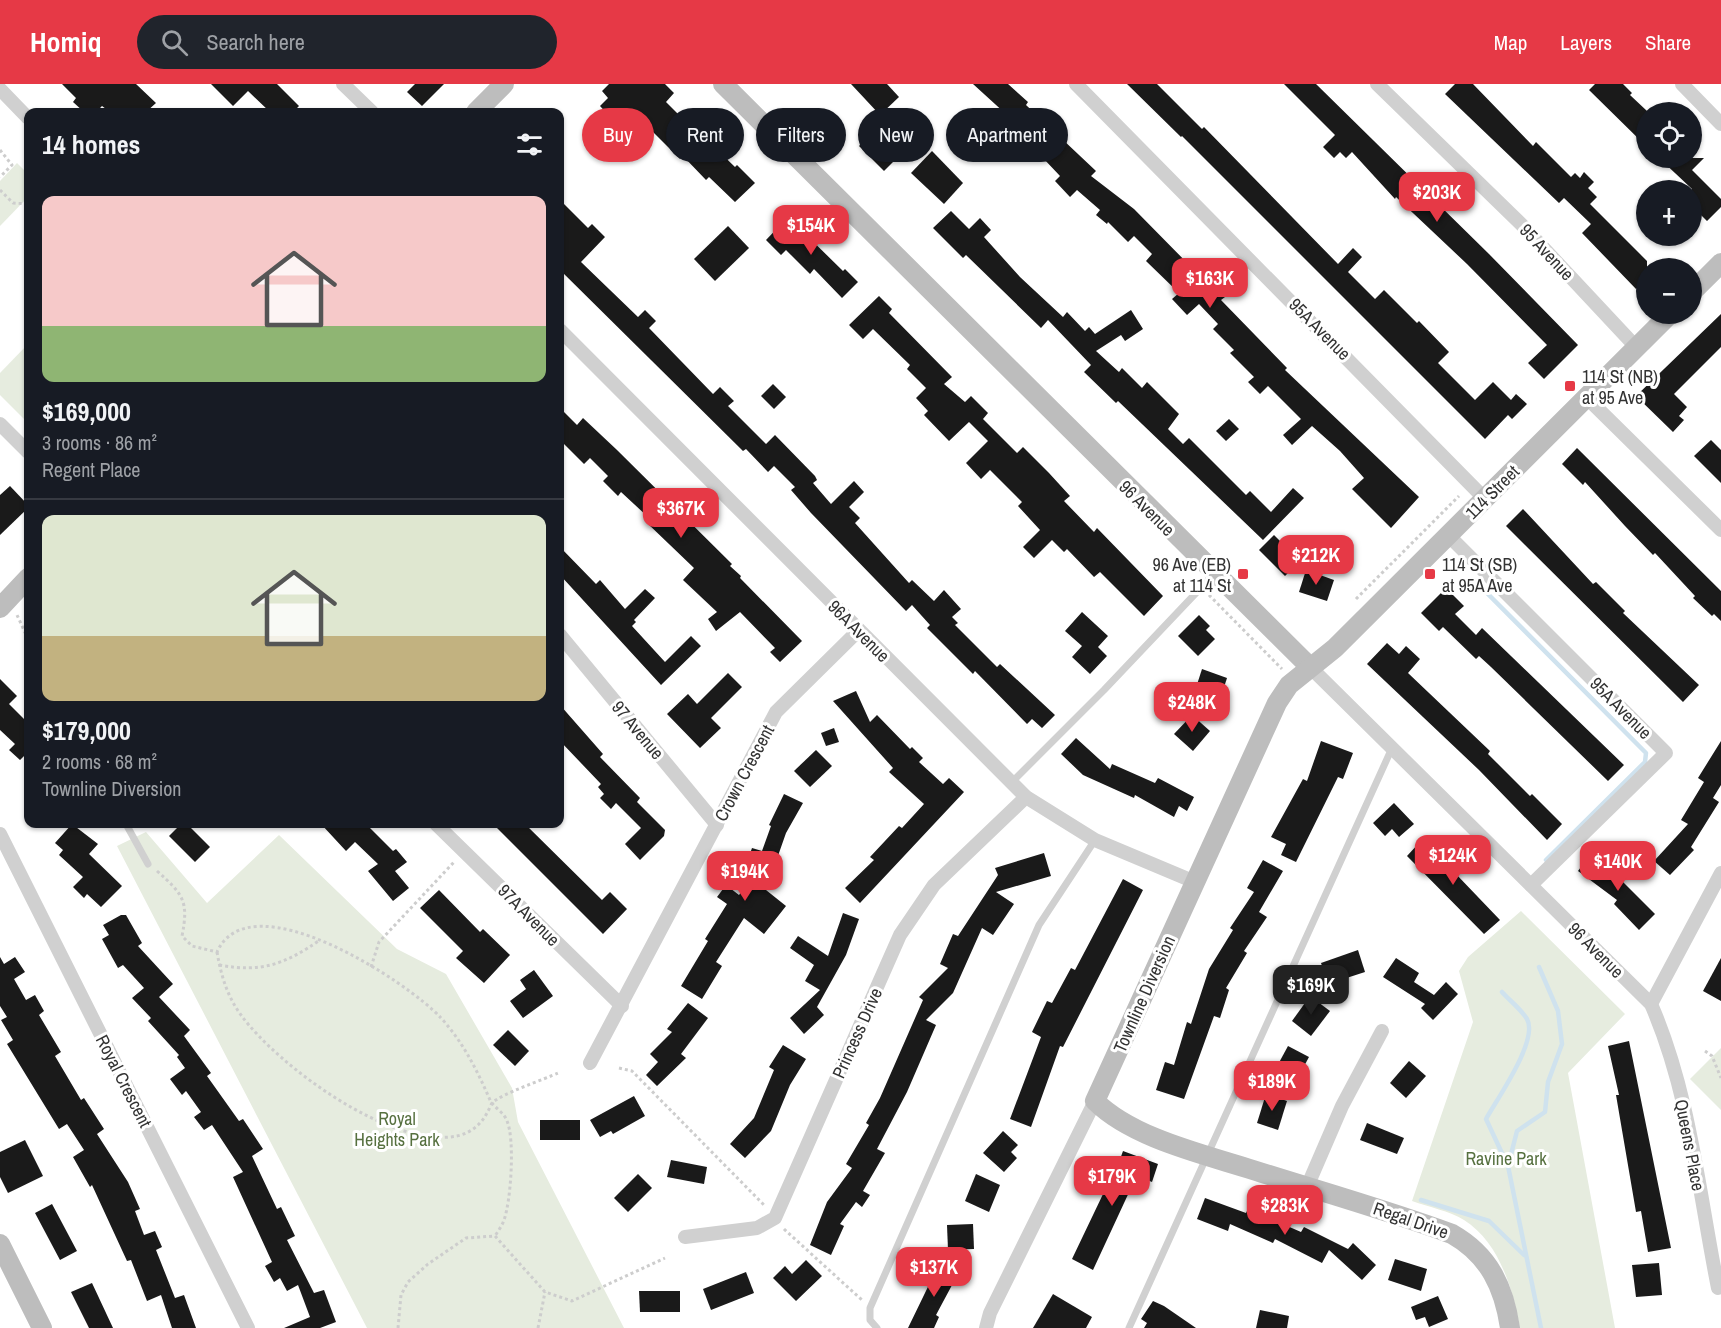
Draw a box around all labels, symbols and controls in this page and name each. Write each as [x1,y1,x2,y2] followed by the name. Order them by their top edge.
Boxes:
[137,15,557,69] search box
[30,23,101,61] text: Homiq
[158,26,191,59] icon: search
[206,27,305,57] text: Search here
[1494,28,1527,57] text: Map
[1560,28,1612,57] text: Layers
[1645,28,1691,57] text: Share
[1636,102,1702,324] map controls
[1636,102,1702,168] button: locate
[582,108,654,162] chip: Buy
[666,108,744,162] chip: Rent
[756,108,846,162] chip: Filters
[858,108,934,162] chip: New
[946,108,1068,162] chip: Apartment
[42,127,140,162] text: 14 homes
[513,128,546,161] icon: filters
[1395,172,1479,223] pin: $203K
[1413,178,1461,205] text: $203K
[1636,180,1702,246] button: +
[769,205,853,256] pin: $154K
[787,211,835,238] text: $154K
[1514,218,1580,286] street label: 95 Avenue
[240,235,348,343] icon: home
[1168,258,1252,309] pin: $163K
[1636,258,1702,324] button: −
[1186,264,1234,291] text: $163K
[1283,292,1357,366] street label: 95A Avenue
[1582,364,1658,410] place label: 114 St (NB) at 95 Ave
[1563,379,1577,393] marker: 114 St (NB) at 95 Ave
[42,394,131,429] text: $169,000
[42,429,157,456] text: 3 rooms · 86 m²
[42,456,140,483] text: Regent Place
[1459,459,1525,525] street label: 114 Street
[1114,475,1180,541] street label: 96 Avenue
[639,488,723,539] pin: $367K
[657,494,705,521] text: $367K
[1274,535,1358,586] pin: $212K
[1292,541,1340,568] text: $212K
[1152,552,1231,598] place label: 96 Ave (EB) at 114 St
[1442,552,1517,598] place label: 114 St (SB) at 95A Ave
[240,554,348,662] icon: home
[1236,567,1250,581] marker: 96 Ave (EB) at 114 St
[1423,567,1437,581] marker: 114 St (SB) at 95A Ave
[822,594,896,668] street label: 96A Avenue
[1584,671,1658,745] street label: 95A Avenue
[1150,682,1234,733] pin: $248K
[1168,688,1216,715] text: $248K
[606,695,670,765] street label: 97 Avenue
[42,713,131,748] text: $179,000
[708,720,780,826] street label: Crown Crescent
[42,748,157,775] text: 2 rooms · 68 m²
[42,775,181,802] text: Townline Diversion
[1411,835,1495,886] pin: $124K
[1429,841,1477,868] text: $124K
[1576,841,1660,892] pin: $140K
[1594,847,1642,874] text: $140K
[703,851,787,902] pin: $194K
[721,857,769,884] text: $194K
[492,878,566,952] street label: 97A Avenue
[1563,917,1629,983] street label: 96 Avenue
[1107,932,1181,1056] street label: Townline Diversion
[1269,965,1353,1016] pin: $169K
[1287,971,1335,998] text: $169K
[826,984,888,1082] street label: Princess Drive
[90,1030,158,1132] street label: Royal Crescent
[1230,1061,1314,1112] pin: $189K
[1248,1067,1296,1094] text: $189K
[1669,1097,1711,1193] street label: Queens Place
[354,1106,440,1152] park label: Royal Heights Park
[1465,1146,1547,1171] park label: Ravine Park
[1070,1156,1154,1207] pin: $179K
[1088,1162,1136,1189] text: $179K
[1243,1185,1327,1236] pin: $283K
[1261,1191,1309,1218] text: $283K
[1370,1195,1452,1245] street label: Regal Drive
[892,1247,976,1298] pin: $137K
[910,1253,958,1280] text: $137K

